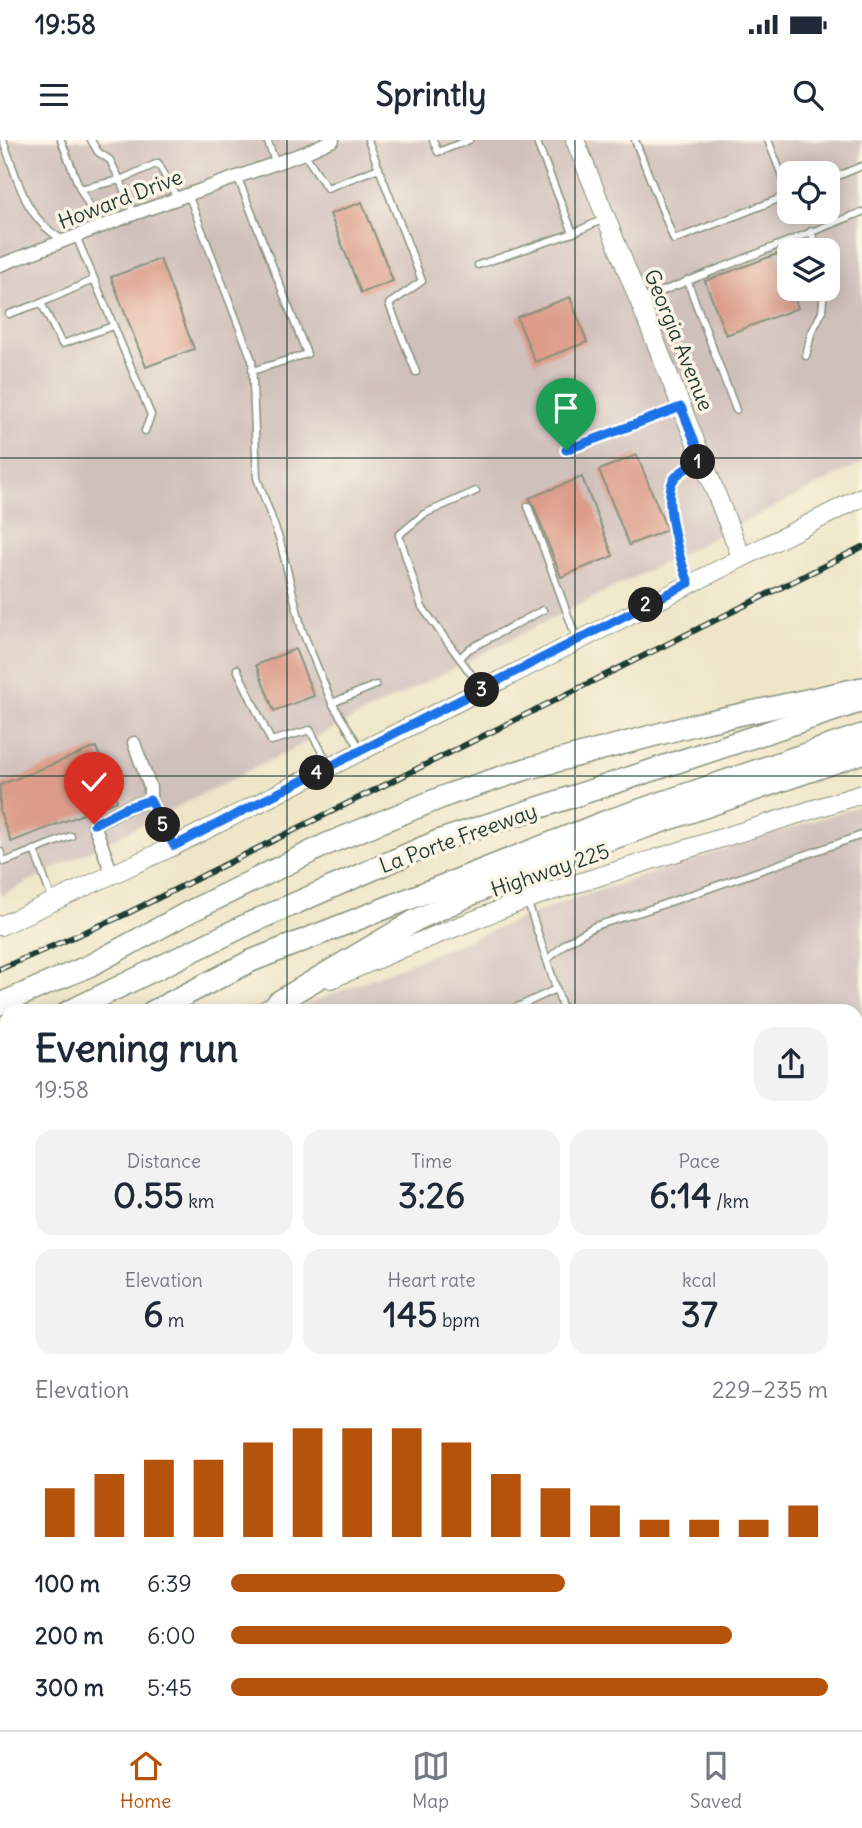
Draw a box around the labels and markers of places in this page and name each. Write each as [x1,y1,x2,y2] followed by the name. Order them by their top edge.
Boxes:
[536,378,596,450] pin
[680,444,716,480] pin: 1
[628,588,664,622] pin: 2
[464,672,500,708] pin: 3
[64,752,124,824] pin
[300,756,334,790] pin: 4
[146,808,180,842] pin: 5

